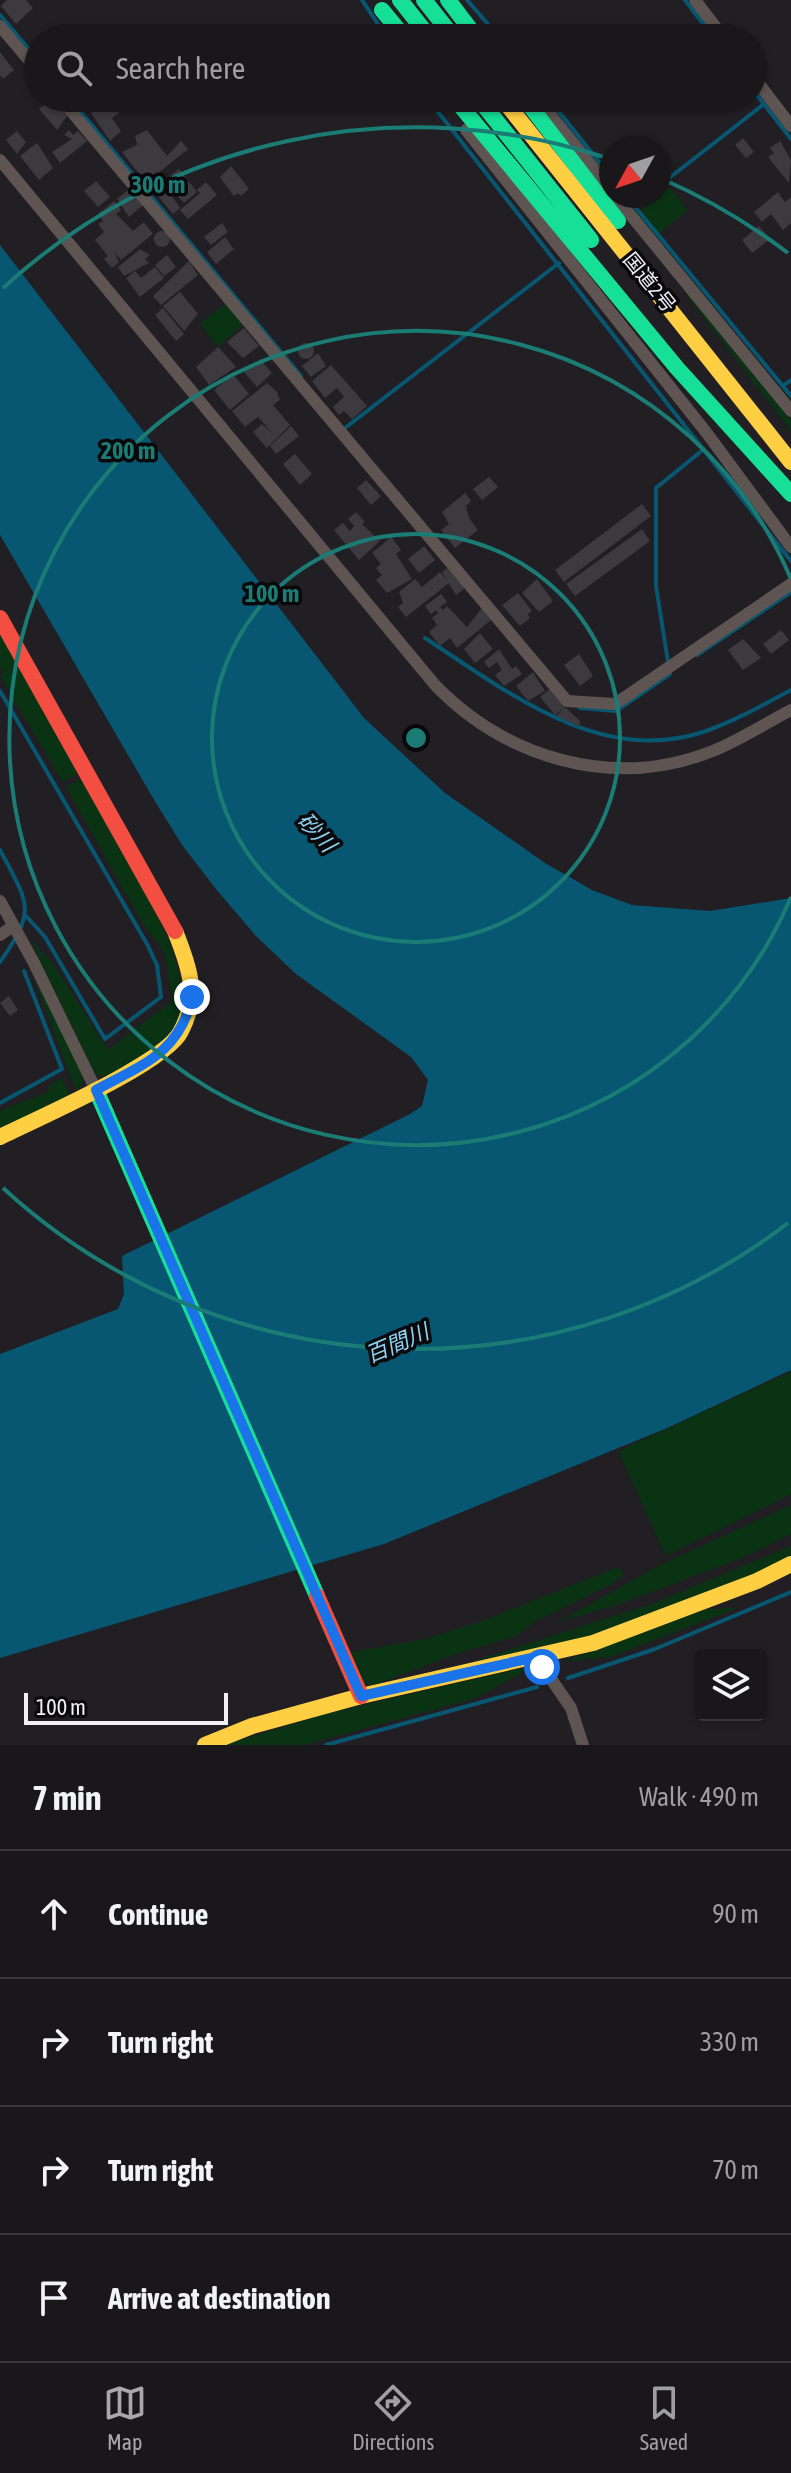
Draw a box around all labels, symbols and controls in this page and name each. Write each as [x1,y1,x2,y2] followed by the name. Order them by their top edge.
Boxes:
[24,24,767,112] search box
[52,46,96,90] icon: search
[116,51,245,85] text: Search here
[599,136,671,208] north arrow
[131,171,185,198] text: 300 m
[619,248,681,316] street label: 国道2号
[101,437,155,464] text: 200 m
[245,580,299,607] text: 100 m
[402,724,430,752] centre of rings
[293,807,343,859] water label: 砂川
[174,979,210,1015] route end
[362,1317,434,1368] water label: 百間川
[524,1649,560,1685] route start
[695,1649,767,1721] map controls
[695,1649,767,1721] button: layers
[24,1689,228,1725] scale bar
[36,1694,86,1720] text: 100 m
[32,1778,101,1817] text: 7 min
[639,1782,759,1812] text: Walk · 490 m
[32,1892,76,1936] icon: ahead
[108,1897,208,1931] text: Continue
[712,1899,759,1929] text: 90 m
[32,2020,76,2064] icon: right
[108,2025,214,2059] text: Turn right
[700,2027,759,2057] text: 330 m
[32,2148,76,2192] icon: right
[108,2153,214,2187] text: Turn right
[712,2155,759,2185] text: 70 m
[32,2276,76,2320] icon: arrive
[108,2281,330,2315] text: Arrive at destination
[103,2381,147,2455] tab: Map
[352,2381,434,2455] tab: Directions
[640,2381,688,2455] tab: Saved

